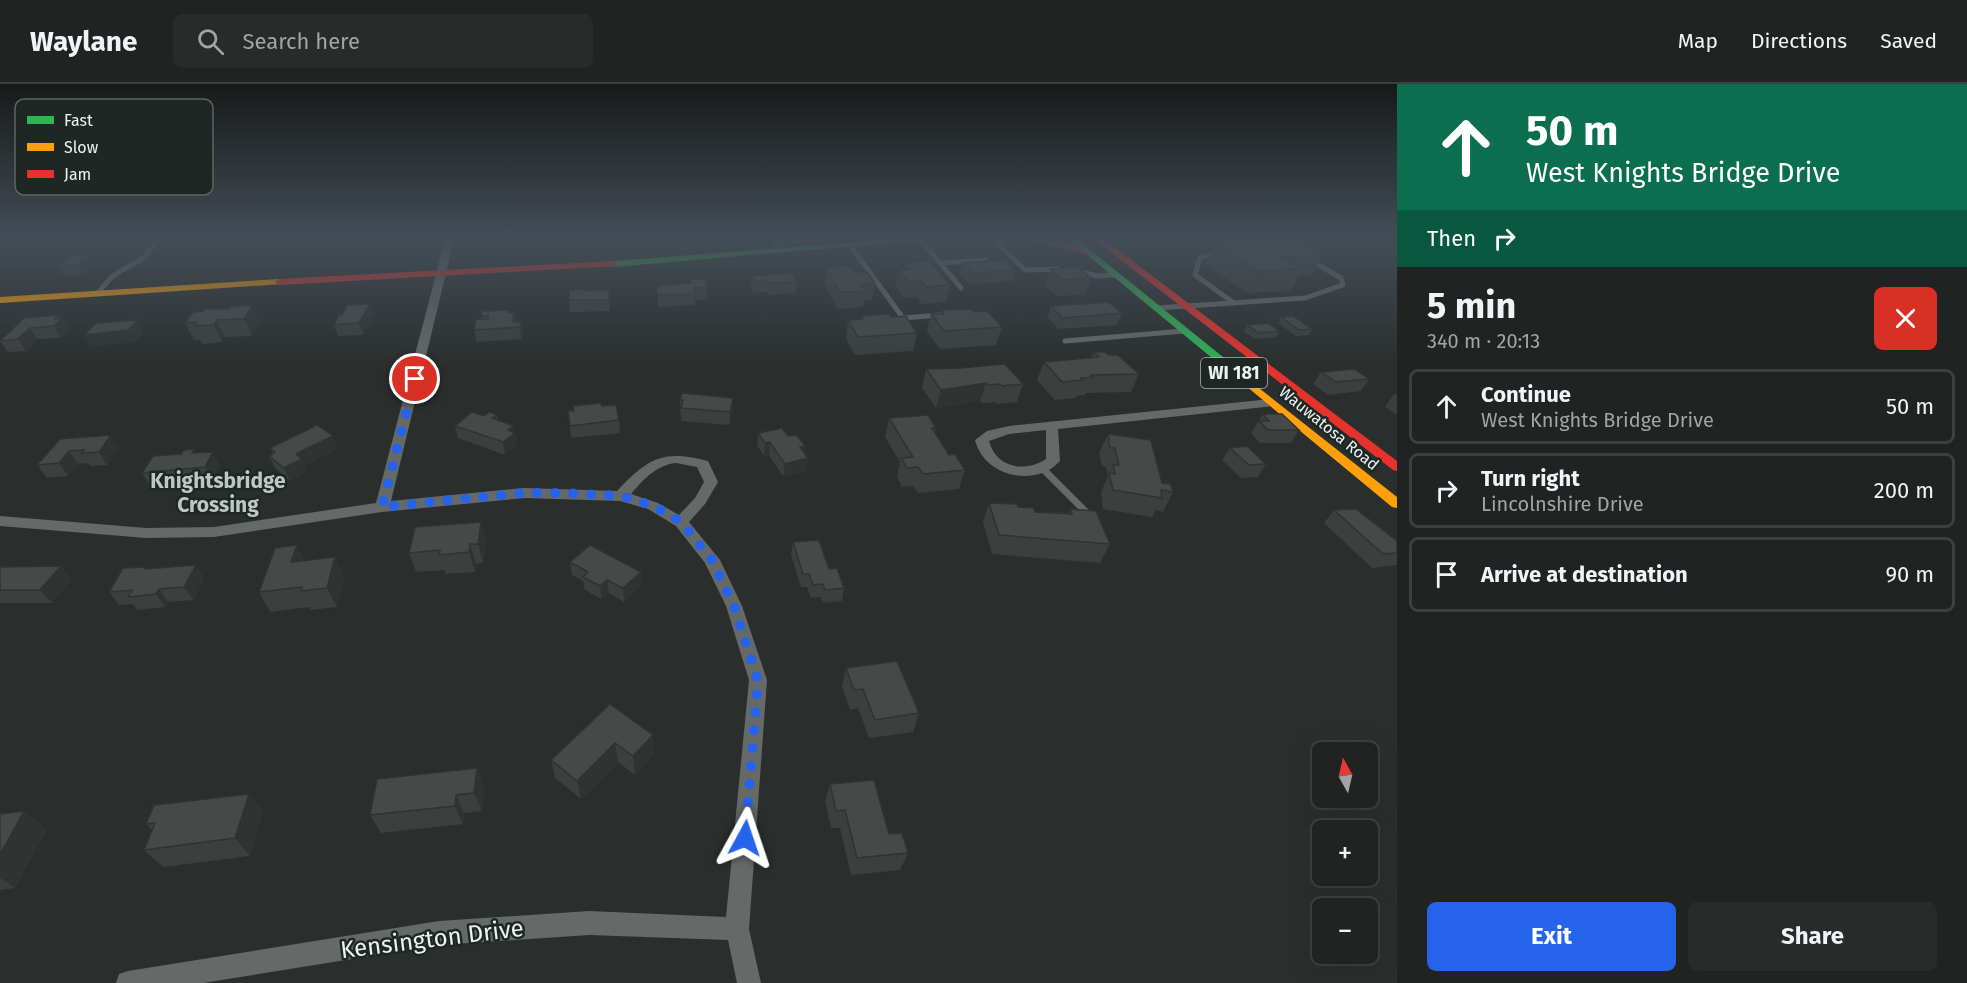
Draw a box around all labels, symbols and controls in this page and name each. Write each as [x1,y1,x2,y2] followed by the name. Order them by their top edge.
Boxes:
[173,14,593,68] search box
[30,25,137,58] text: Waylane
[194,25,227,58] icon: search
[242,28,360,55] text: Search here
[1678,28,1718,54] text: Map
[1751,28,1847,54] text: Directions
[1880,28,1937,54] text: Saved
[15,99,213,195] legend
[1526,106,1619,156] text: 50 m
[1427,108,1505,186] icon: ahead
[64,111,93,130] text: Fast
[64,138,99,157] text: Slow
[1526,157,1840,189] text: West Knights Bridge Drive
[64,165,91,184] text: Jam
[1488,222,1521,255] icon: right
[1427,225,1476,252] text: Then
[1427,284,1516,328] text: 5 min
[1874,287,1937,350] button: close
[1427,329,1540,353] text: 340 m · 20:13
[389,353,440,404] pin
[1201,358,1267,388] road number: WI 181
[398,362,431,395] icon: arrive
[1481,381,1571,408] text: Continue
[1275,382,1383,474] street label: Wauwatosa Road
[1430,390,1463,423] icon: ahead
[1886,393,1934,420] text: 50 m
[1481,408,1714,432] text: West Knights Bridge Drive
[1481,465,1580,492] text: Turn right
[150,468,286,518] district label: Knightsbridge Crossing
[1430,474,1463,507] icon: right
[1874,477,1934,504] text: 200 m
[1481,492,1644,516] text: Lincolnshire Drive
[1430,558,1463,591] icon: arrive
[1481,561,1688,588] text: Arrive at destination
[1885,561,1934,588] text: 90 m
[1312,742,1378,808] north arrow
[1312,742,1378,964] map controls
[713,806,777,870] position arrow
[1312,820,1378,886] button: +
[1312,898,1378,964] button: −
[1427,902,1676,971] button: Exit
[1688,902,1937,971] button: Share
[339,914,525,964] street label: Kensington Drive

